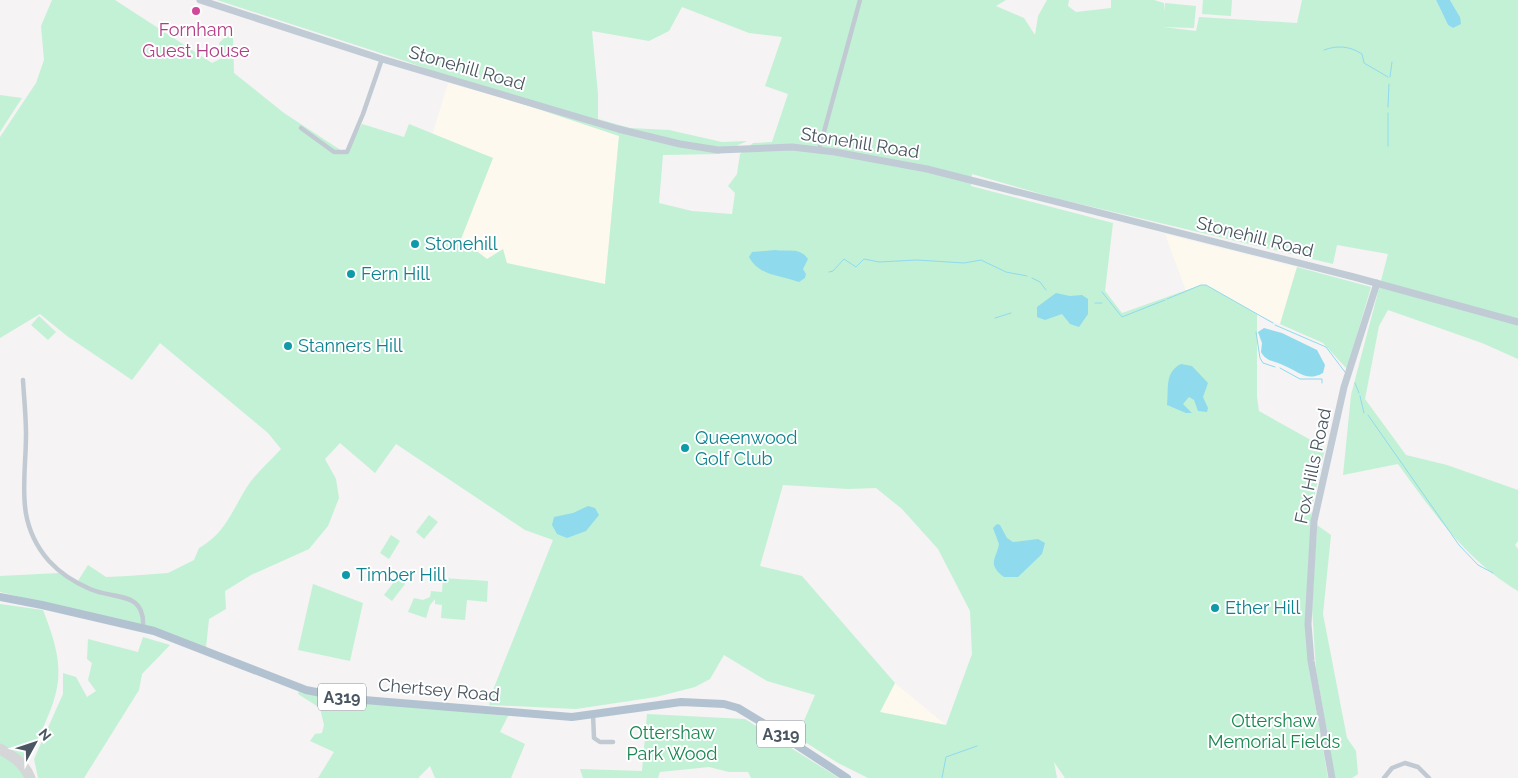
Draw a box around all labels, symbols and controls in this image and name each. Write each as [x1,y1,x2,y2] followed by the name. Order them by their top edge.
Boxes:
[190,5,202,17] marker: Fornham Guest House
[142,19,250,61] place label: Fornham Guest House
[407,41,528,94] street label: Stonehill Road
[799,123,921,162] street label: Stonehill Road
[1194,212,1316,261] street label: Stonehill Road
[425,233,498,254] place label: Stonehill
[409,238,421,250] marker: Stonehill
[361,263,430,284] place label: Fern Hill
[345,268,357,280] marker: Fern Hill
[298,335,403,356] place label: Stanners Hill
[282,340,294,352] marker: Stanners Hill
[1290,406,1335,526] street label: Fox Hills Road
[695,427,798,469] place label: Queenwood Golf Club
[679,442,691,454] marker: Queenwood Golf Club
[356,564,447,585] place label: Timber Hill
[340,569,352,581] marker: Timber Hill
[1225,597,1301,618] place label: Ether Hill
[1209,602,1221,614] marker: Ether Hill
[377,674,501,705] street label: Chertsey Road
[318,684,366,710] road number: A319
[1208,710,1340,752] park label: Ottershaw Memorial Fields
[10,718,60,768] north arrow
[757,721,805,748] road number: A319
[627,722,717,764] park label: Ottershaw Park Wood
[35,725,55,744] text: N

